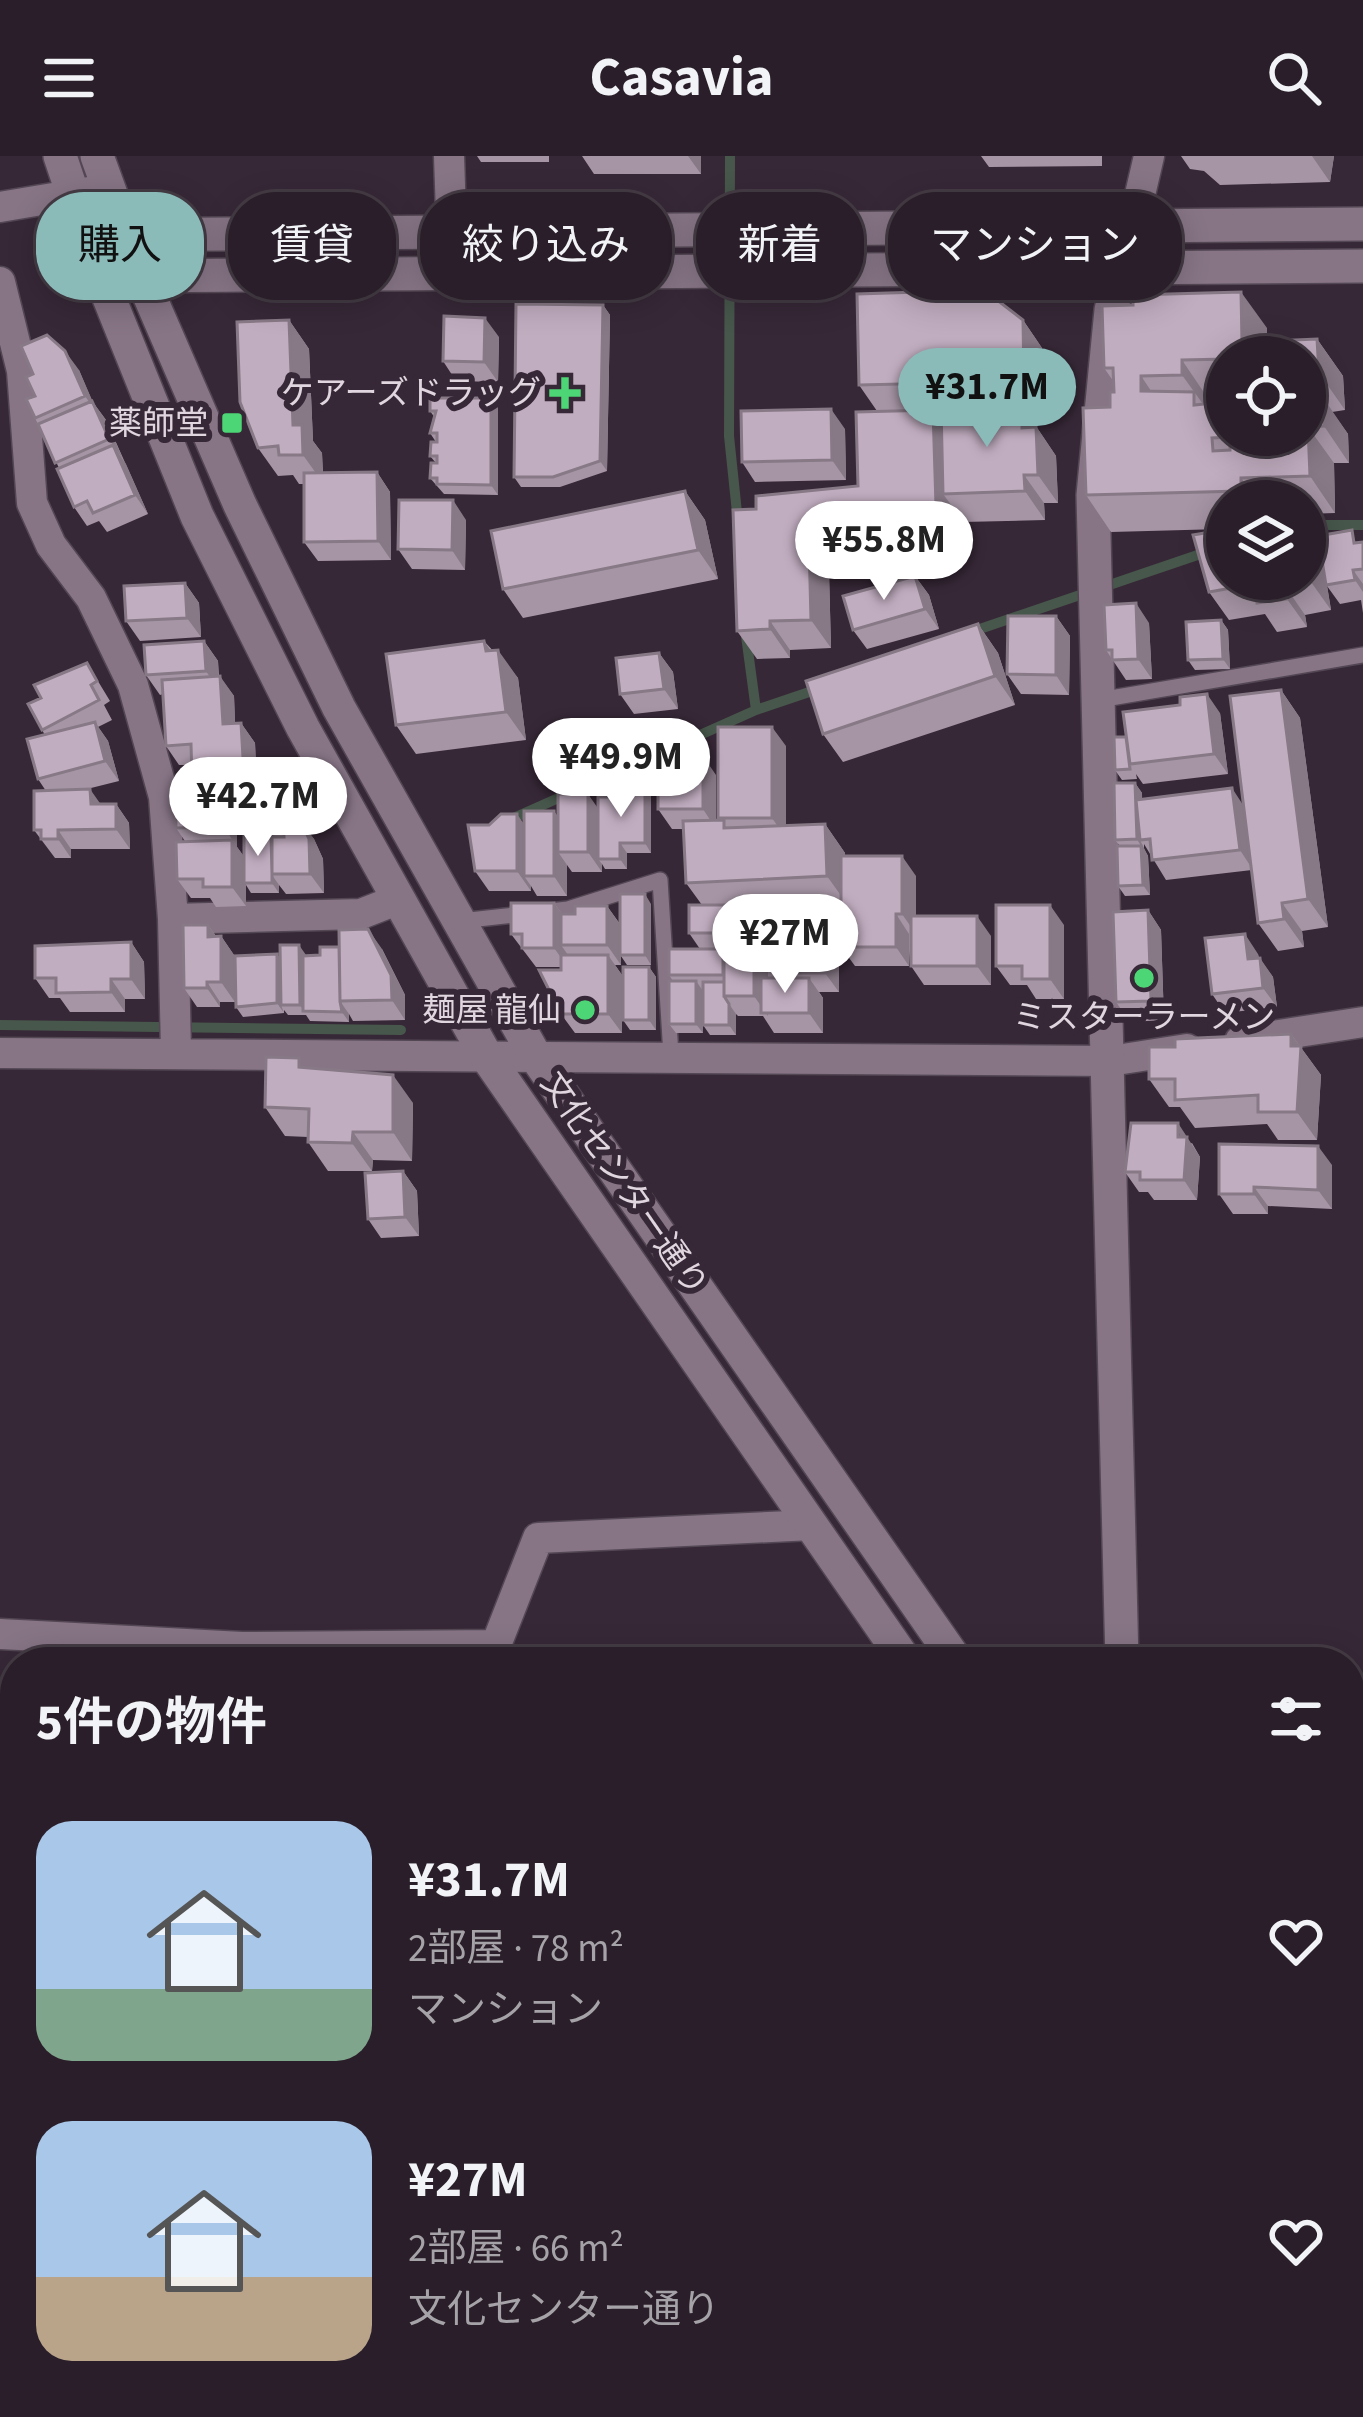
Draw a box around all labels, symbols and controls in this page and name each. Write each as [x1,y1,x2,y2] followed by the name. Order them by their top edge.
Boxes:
[590,40,773,117] text: Casavia
[36,45,102,111] icon: menu
[1261,45,1327,111] icon: search
[36,192,204,300] chip: 購入
[228,192,396,300] chip: 賃貸
[420,192,672,300] chip: 絞り込み
[696,192,864,300] chip: 新着
[888,192,1182,300] chip: マンション
[1206,336,1326,600] map controls
[1206,336,1326,456] button: locate
[889,348,1085,450] pin: ¥31.7M
[925,359,1049,415] text: ¥31.7M
[281,370,541,417] place label: ケアーズドラッグ
[552,380,578,406] marker: ケアーズドラッグ
[109,400,208,447] place label: 薬師堂
[219,410,245,436] marker: 薬師堂
[1206,480,1326,600] button: layers
[786,501,982,603] pin: ¥55.8M
[822,512,946,568] text: ¥55.8M
[523,718,719,820] pin: ¥49.9M
[559,729,683,785] text: ¥49.9M
[160,757,356,859] pin: ¥42.7M
[196,768,320,824] text: ¥42.7M
[714,894,856,996] pin: ¥27M
[739,905,831,961] text: ¥27M
[1131,965,1157,991] marker: ミスターラーメン
[422,987,561,1034] place label: 麺屋 龍仙
[1013,994,1275,1041] place label: ミスターラーメン
[572,997,598,1023] marker: 麺屋 龍仙
[529,1062,719,1306] street label: 文化センター通り
[1263,1686,1329,1752] icon: filters
[36,1687,267,1759] text: 5件の物件
[408,1844,570,1916] text: ¥31.7M
[132,1869,276,2013] icon: home
[1263,1908,1329,1974] icon: heart
[408,1921,624,1977] text: 2部屋 · 78 m²
[408,1982,603,2038] text: マンション
[408,2144,528,2216] text: ¥27M
[132,2169,276,2313] icon: home
[1263,2208,1329,2274] icon: heart
[408,2221,624,2277] text: 2部屋 · 66 m²
[408,2282,720,2338] text: 文化センター通り

